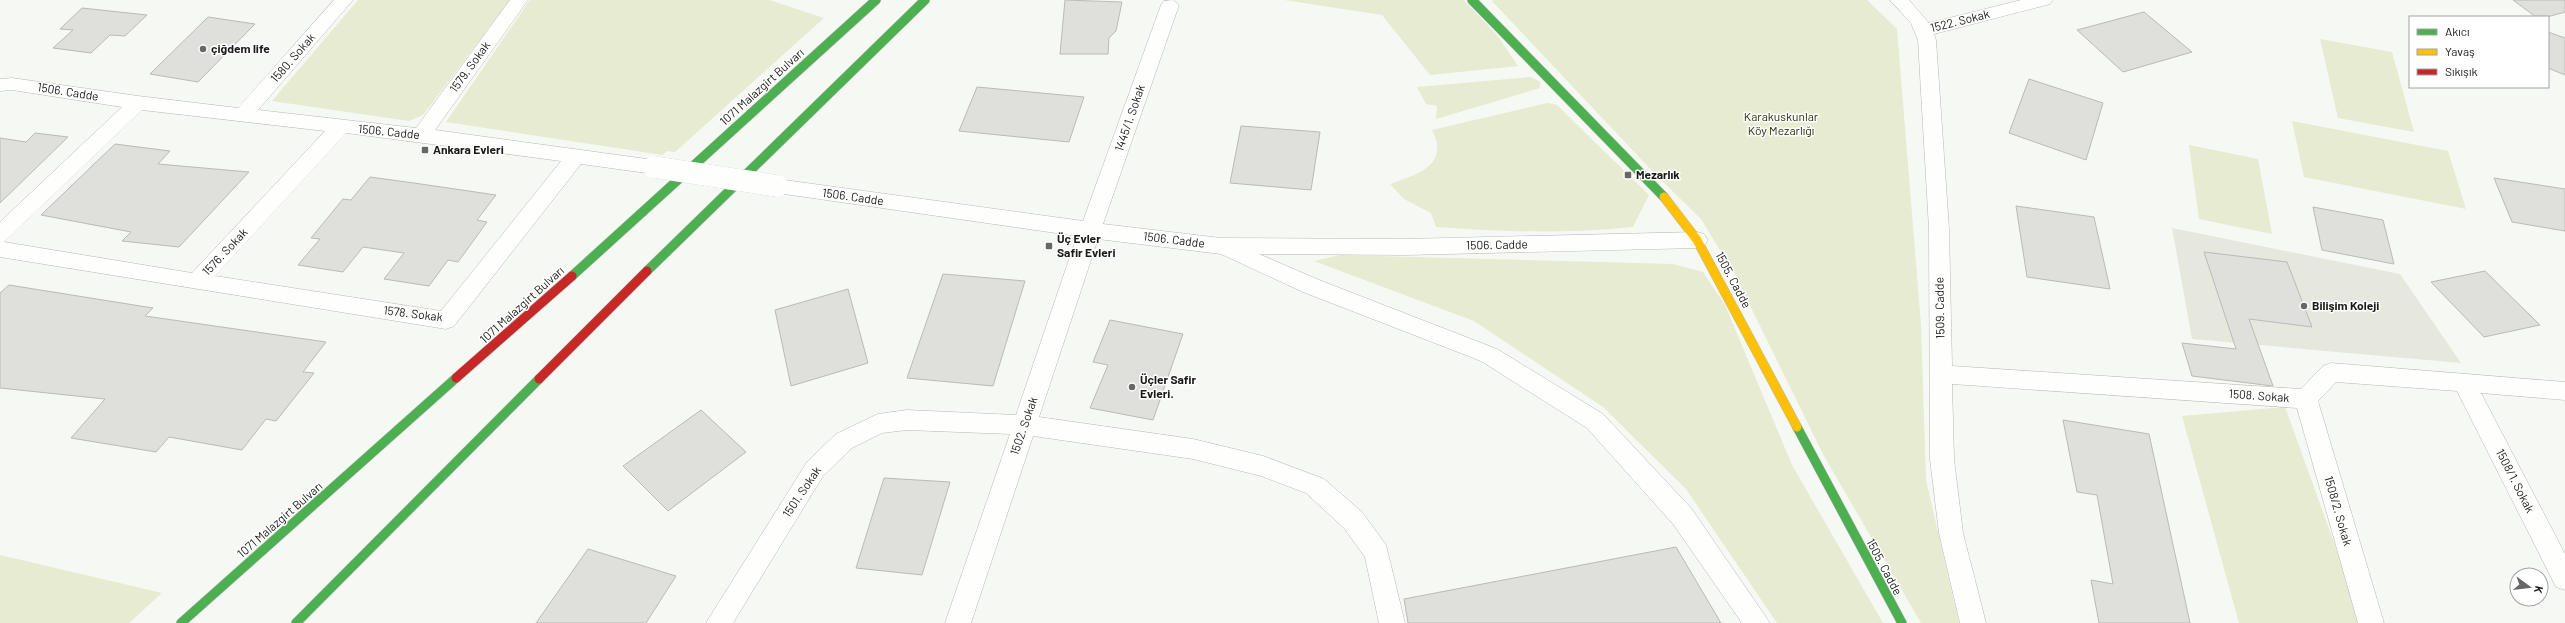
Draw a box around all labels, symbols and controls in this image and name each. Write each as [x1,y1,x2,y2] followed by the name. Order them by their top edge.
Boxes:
[1929,6,1991,34] street label: 1522. Sokak
[2409,16,2549,88] legend
[2445,24,2470,38] text: Akıcı
[267,30,317,85] street label: 1580. Sokak
[446,38,492,95] street label: 1579. Sokak
[211,41,270,55] place label: çiğdem life
[198,44,208,54] marker: çiğdem life
[2445,44,2475,58] text: Yavaş
[716,45,806,128] street label: 1071 Malazgirt Bulvarı
[2445,64,2477,78] text: Sıkışık
[36,79,100,103] street label: 1506. Cadde
[1111,82,1147,153] street label: 1445/1. Sokak
[1744,109,1819,137] park label: Karakuskunlar Köy Mezarlığı
[358,121,421,141] street label: 1506. Cadde
[433,142,504,156] place label: Ankara Evleri
[420,145,430,155] marker: Ankara Evleri
[1636,167,1680,181] place label: Mezarlık
[1623,170,1633,180] marker: Mezarlık
[822,185,885,207] street label: 1506. Cadde
[199,225,250,278] street label: 1576. Sokak
[1143,228,1206,250] street label: 1506. Cadde
[1057,231,1116,259] place label: Üç Evler Safir Evleri
[1466,236,1528,252] street label: 1506. Cadde
[1044,241,1054,251] marker: Üç Evler Safir Evleri
[1713,249,1755,310] street label: 1505. Cadde
[476,263,566,346] street label: 1071 Malazgirt Bulvarı
[1931,277,1947,339] street label: 1509. Cadde
[2312,298,2379,312] place label: Bilişim Koleji
[2299,301,2309,311] marker: Bilişim Koleji
[383,302,444,324] street label: 1578. Sokak
[1140,372,1197,400] place label: Üçler Safir Evleri.
[1127,382,1137,392] marker: Üçler Safir Evleri.
[2228,386,2290,404] street label: 1508. Sokak
[1007,395,1040,457] street label: 1502. Sokak
[2494,446,2538,515] street label: 1508/1. Sokak
[779,463,823,520] street label: 1501. Sokak
[2322,474,2356,547] street label: 1508/2. Sokak
[234,478,325,560] street label: 1071 Malazgirt Bulvarı
[1864,536,1906,597] street label: 1505. Cadde
[2509,567,2549,607] north arrow
[2532,585,2546,595] text: K

